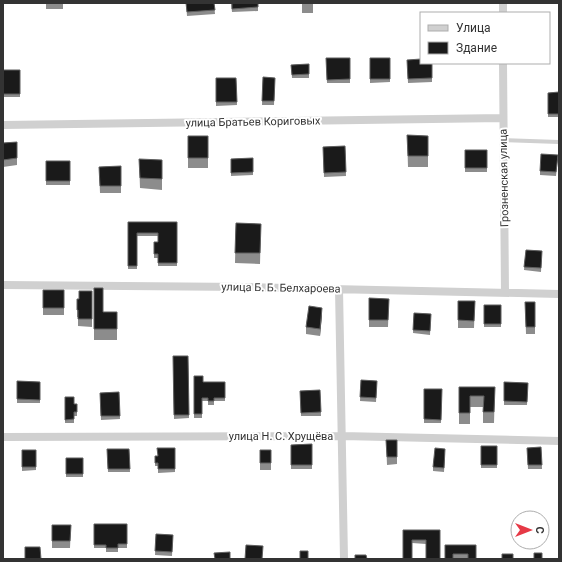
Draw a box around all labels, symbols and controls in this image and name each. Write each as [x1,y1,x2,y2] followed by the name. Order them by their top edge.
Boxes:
[420,12,550,64] legend
[456,21,491,35] text: Улица
[456,41,497,55] text: Здание
[185,114,321,130] street label: улица Братьев Кориговых
[497,129,511,227] street label: Грозненская улица
[221,280,341,296] street label: улица Б. Б. Белхароева
[229,430,333,443] street label: улица Н. С. Хрущёва
[510,510,550,550] north arrow
[533,526,546,534] text: С

